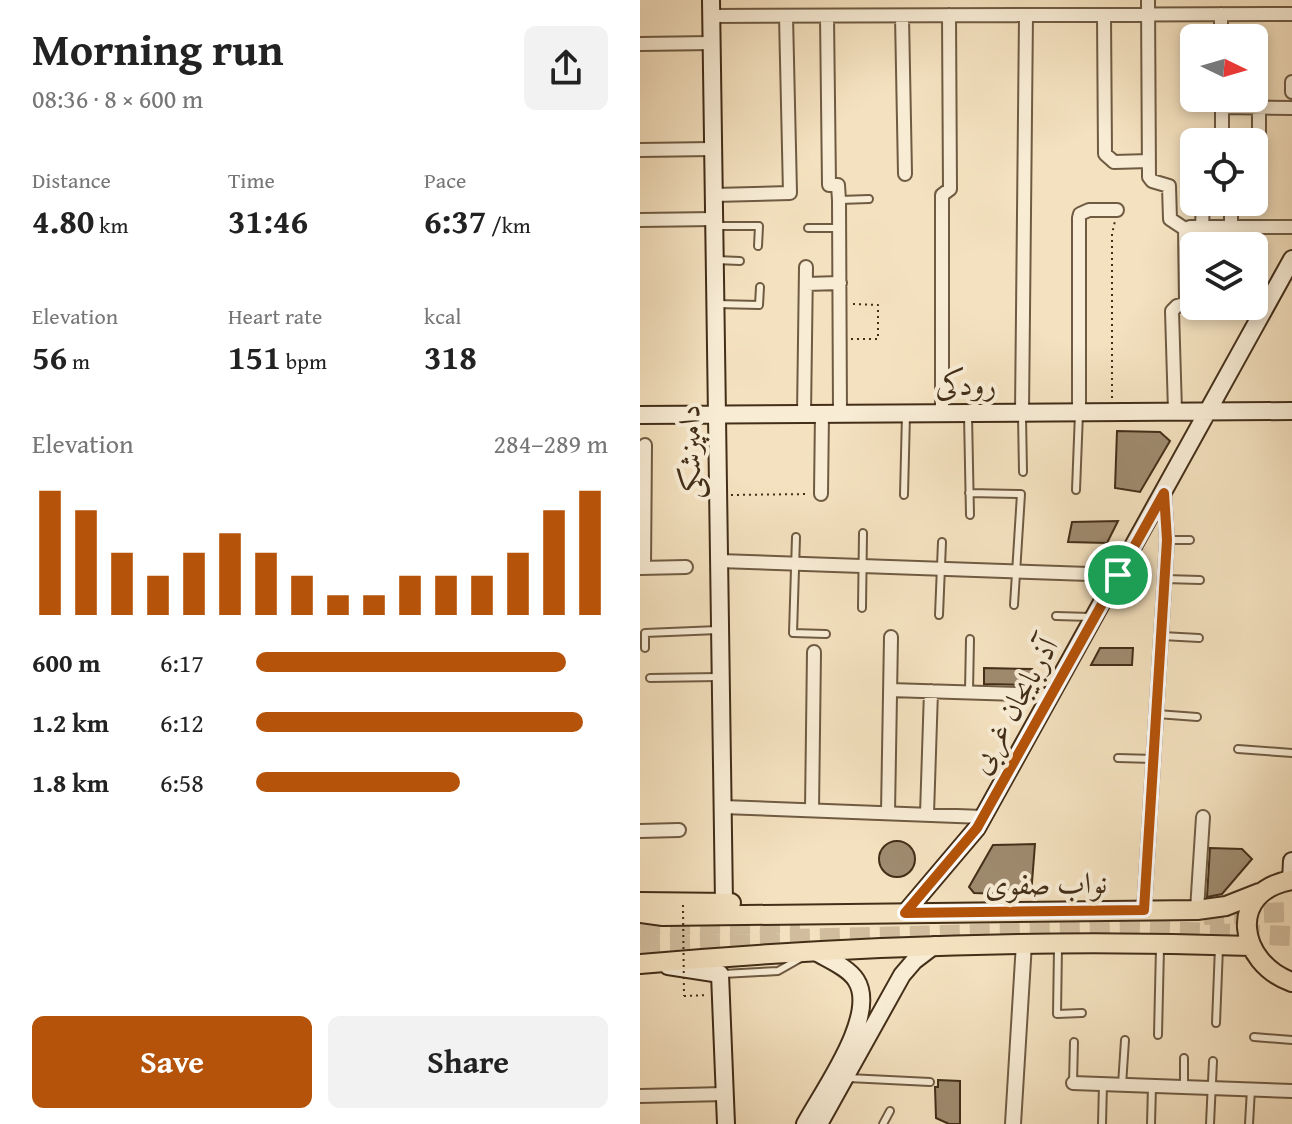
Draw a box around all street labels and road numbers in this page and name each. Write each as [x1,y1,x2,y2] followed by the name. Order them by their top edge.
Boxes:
[935,362,997,406] street label: رودکی
[666,405,712,499] street label: دامپزشکی
[957,626,1070,781] street label: آذربایجان غربی
[984,860,1108,906] street label: نواب صفوی

